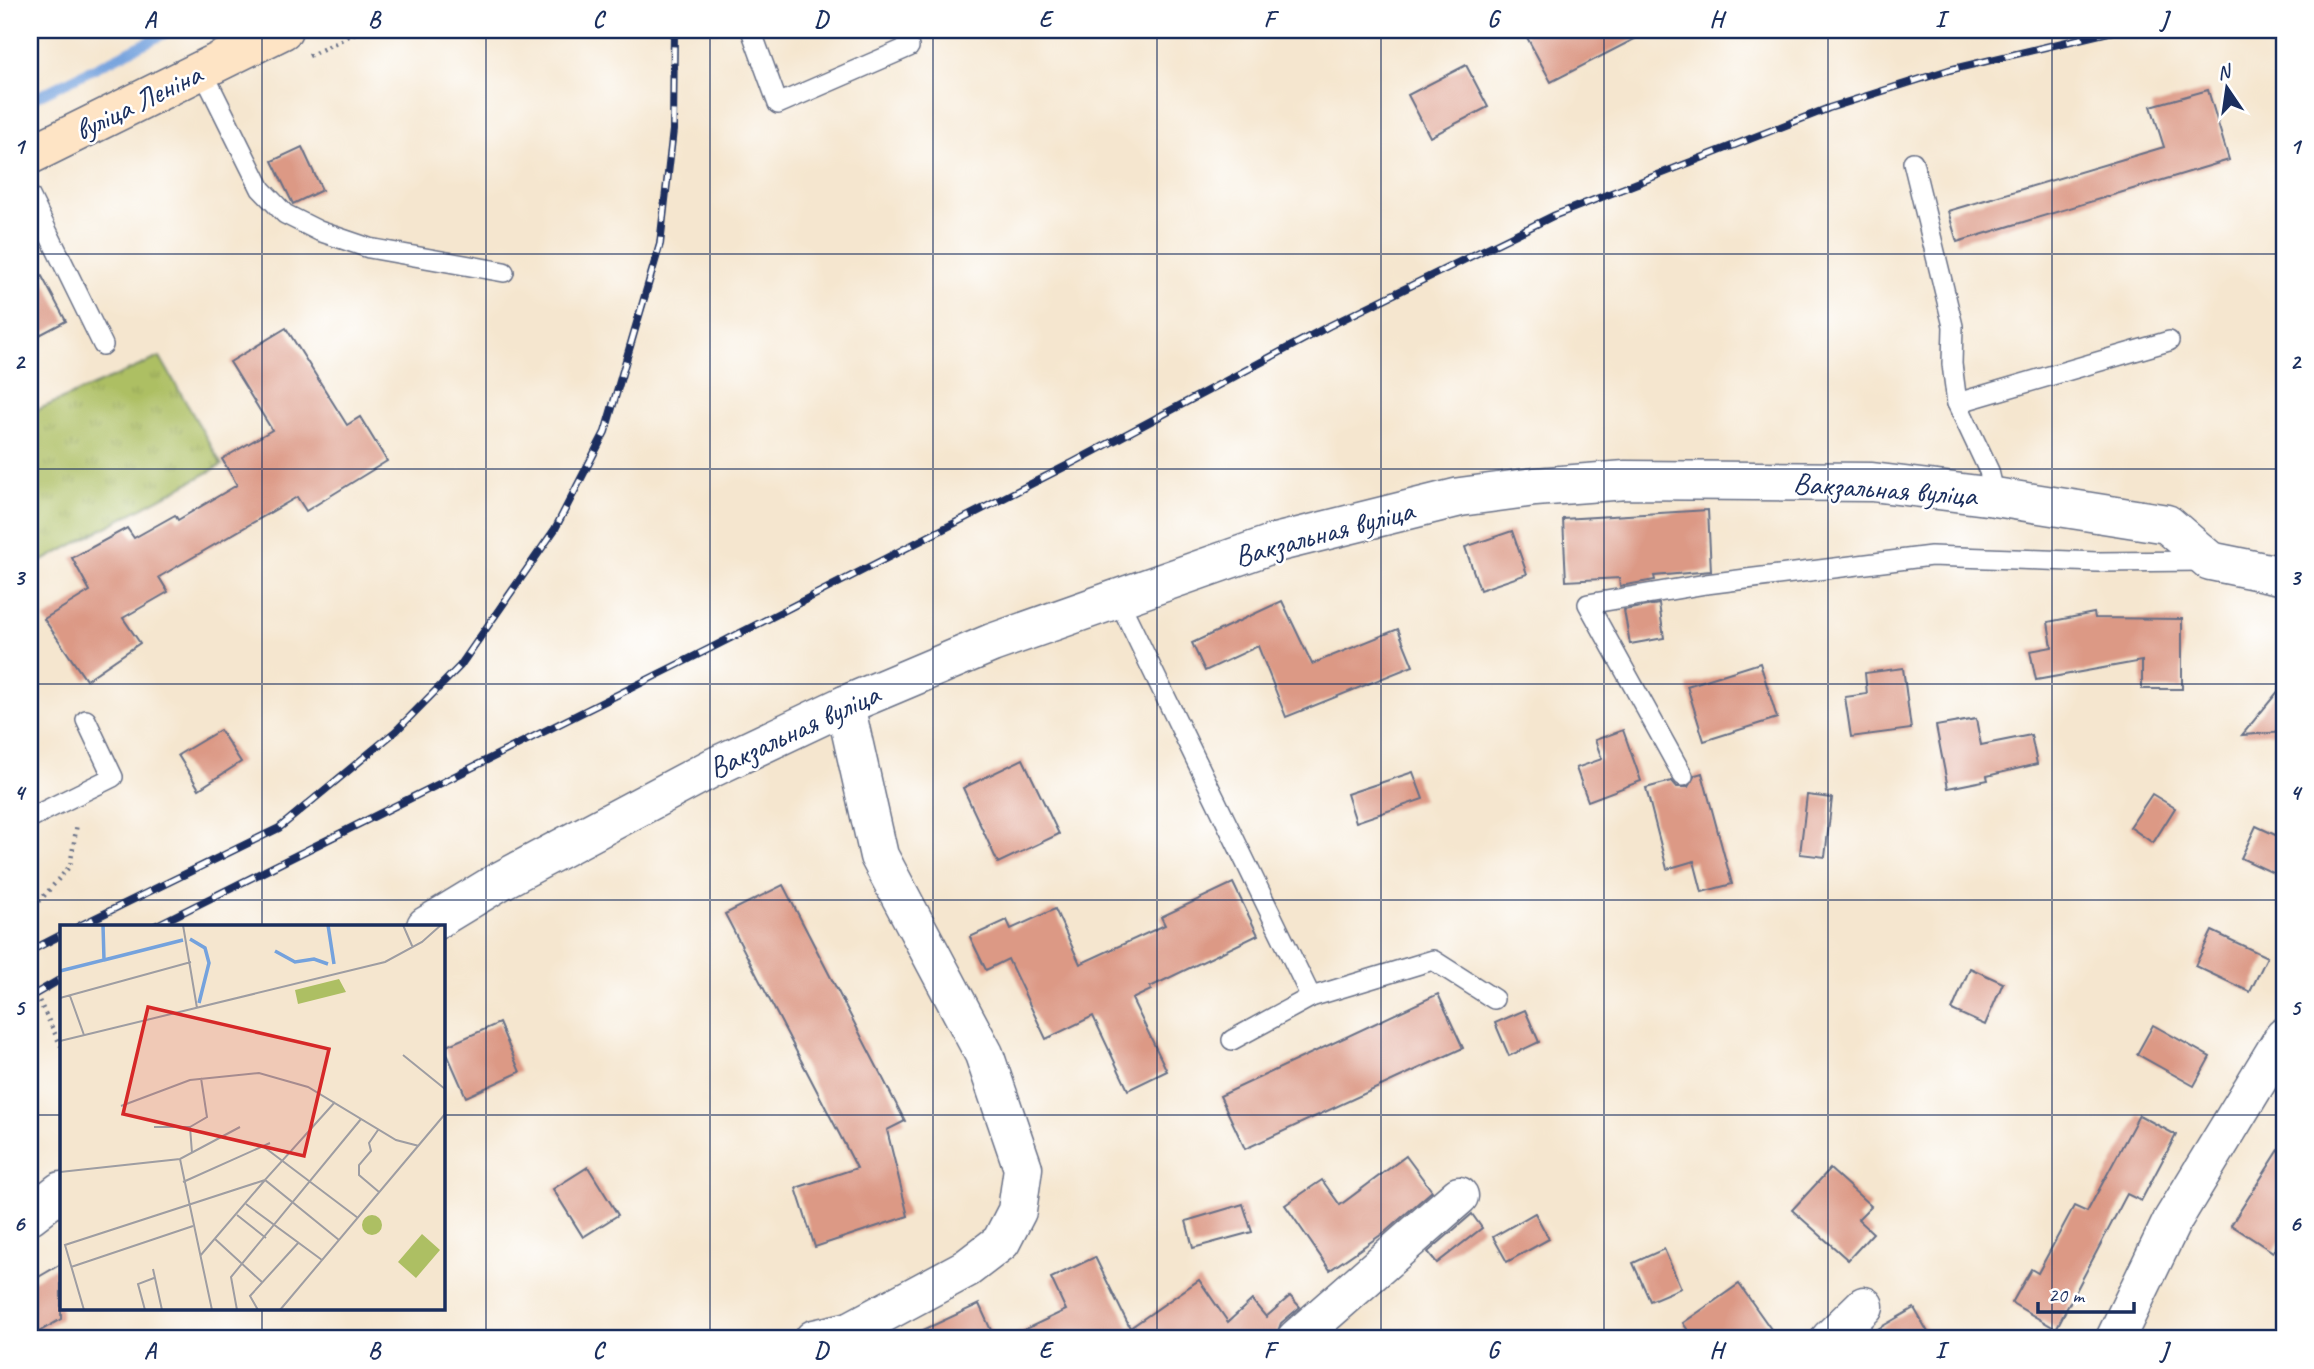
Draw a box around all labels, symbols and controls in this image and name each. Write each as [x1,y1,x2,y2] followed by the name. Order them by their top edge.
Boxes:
[144,5,158,34] text: A
[368,5,382,34] text: B
[593,5,607,34] text: C
[814,5,830,34] text: D
[1039,5,1055,34] text: E
[1264,5,1280,34] text: F
[1487,5,1502,34] text: G
[1709,5,1727,34] text: H
[1935,5,1950,34] text: I
[2158,5,2171,34] text: J
[2192,52,2262,122] north arrow
[68,54,209,149] street label: вуліца Леніна
[2215,59,2235,85] text: N
[14,132,27,161] text: 1
[2290,132,2303,161] text: 1
[14,347,27,376] text: 2
[2290,347,2303,376] text: 2
[1792,464,1980,515] street label: Вакзальная вуліца
[1230,490,1420,575] street label: Вакзальная вуліца
[14,563,27,592] text: 3
[2290,563,2303,592] text: 3
[703,674,887,787] street label: Вакзальная вуліца
[14,778,27,807] text: 4
[2290,778,2303,807] text: 4
[60,925,444,1310] inset map
[14,993,26,1022] text: 5
[2290,993,2302,1022] text: 5
[14,1209,27,1238] text: 6
[2290,1209,2303,1238] text: 6
[2038,1271,2134,1315] scale bar
[2048,1282,2086,1308] text: 20 m
[144,1336,158,1365] text: A
[368,1336,382,1365] text: B
[593,1336,607,1365] text: C
[814,1336,830,1365] text: D
[1039,1336,1055,1365] text: E
[1264,1336,1280,1365] text: F
[1487,1336,1502,1365] text: G
[1709,1336,1727,1365] text: H
[1935,1336,1950,1365] text: I
[2158,1336,2171,1365] text: J

